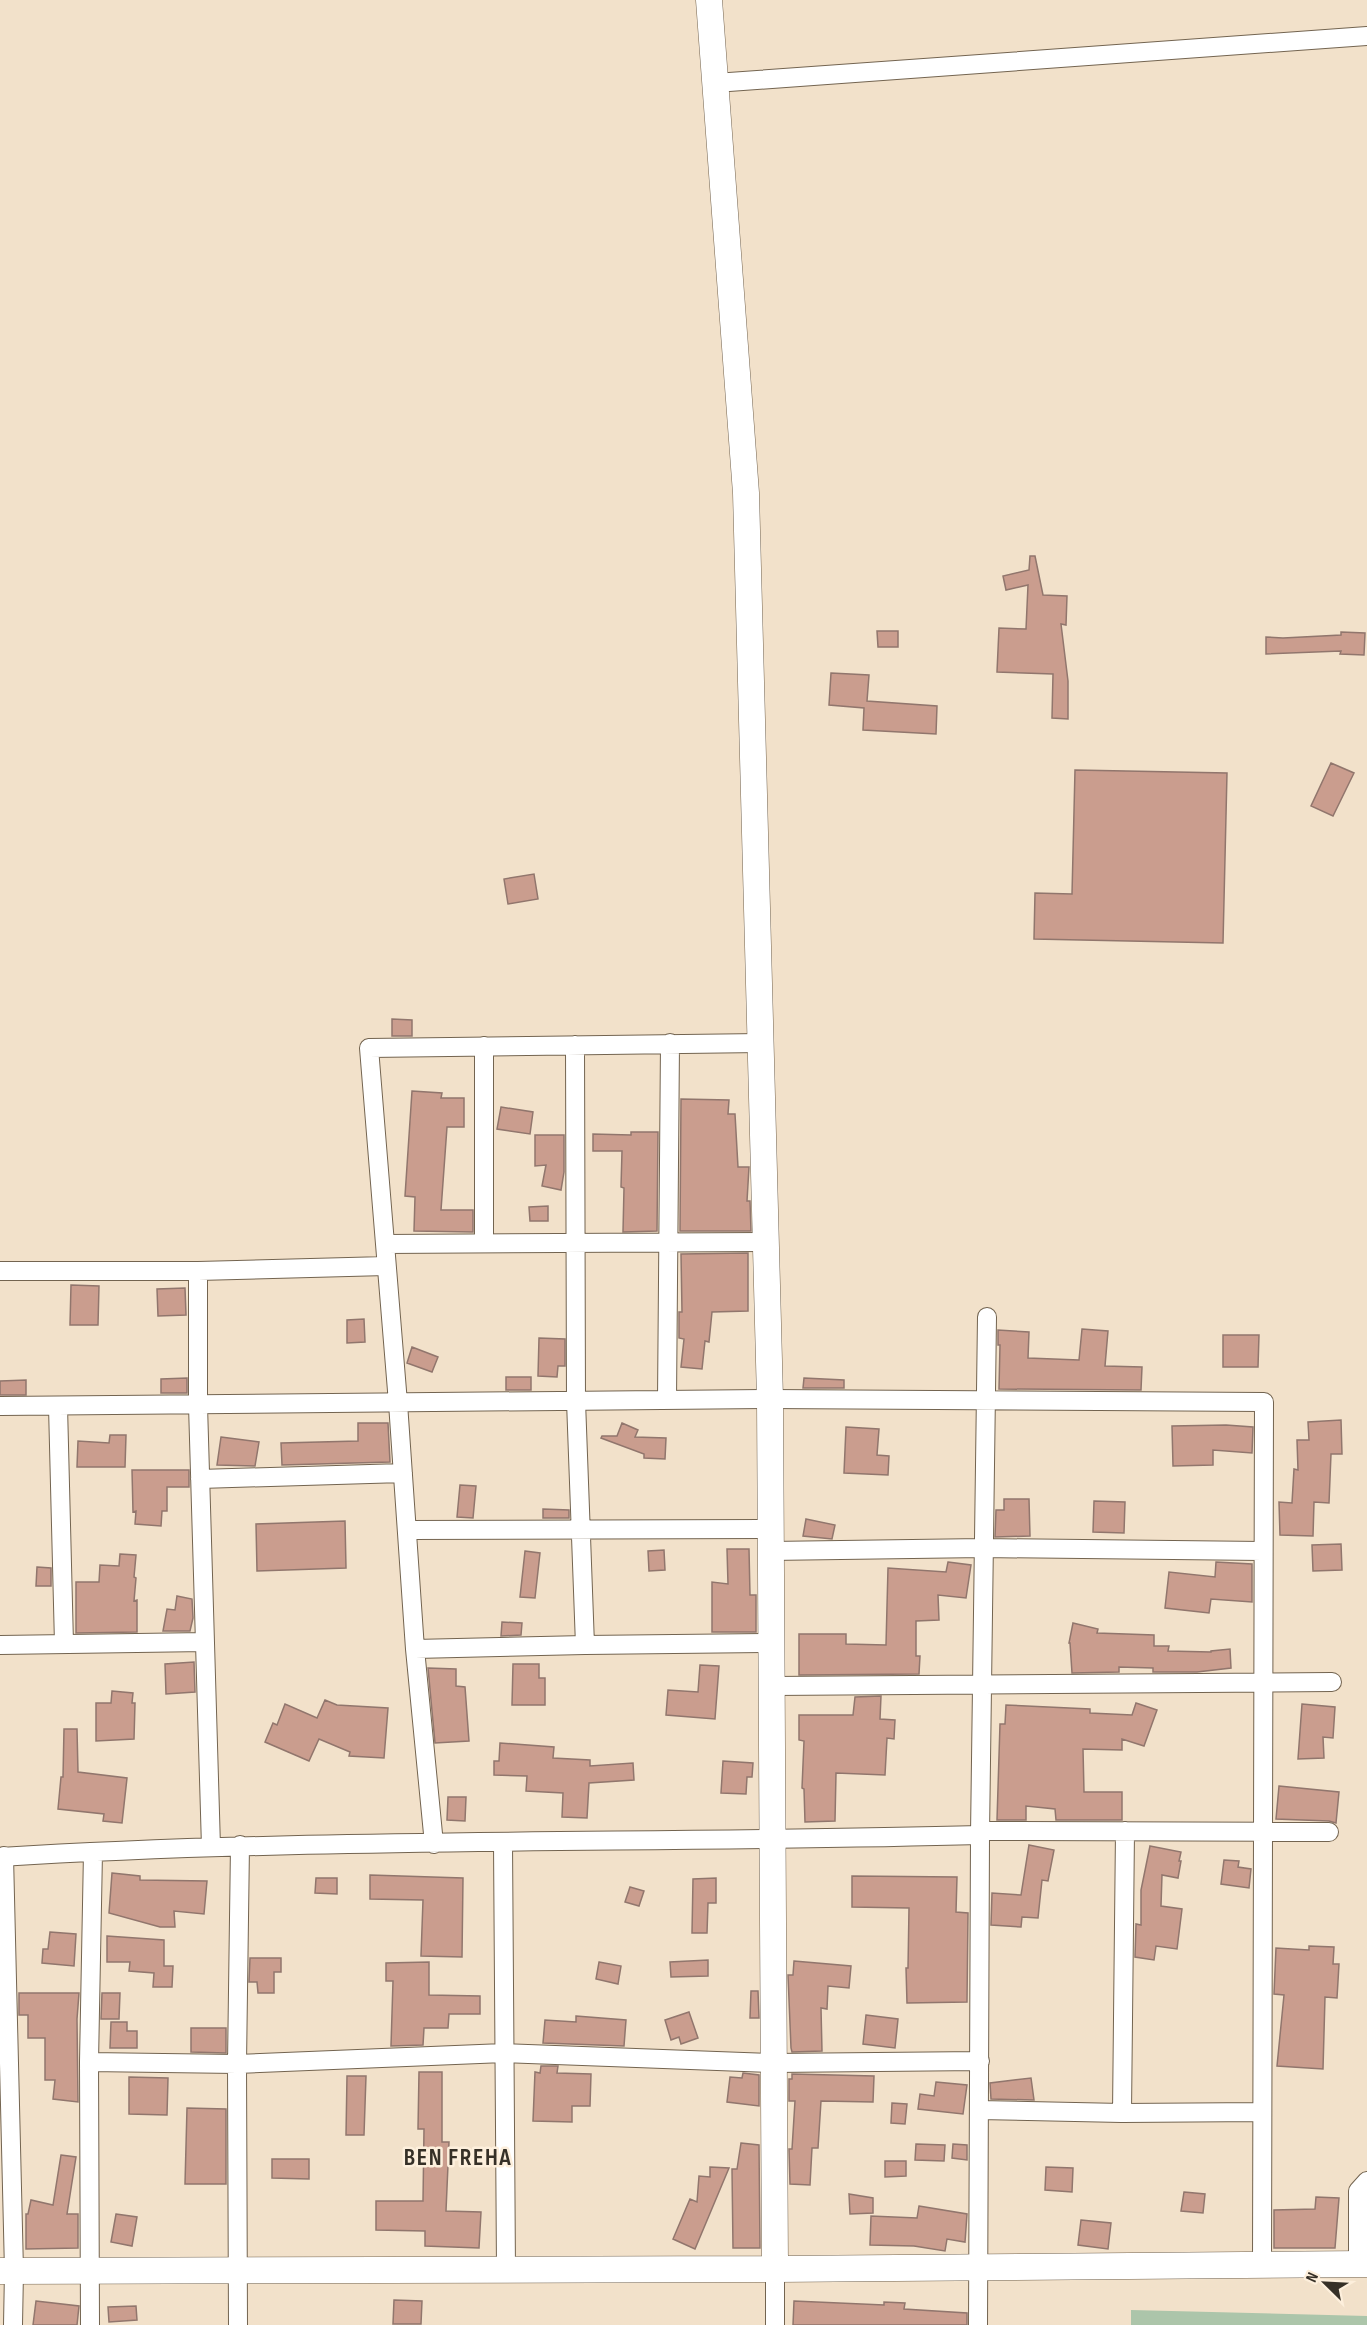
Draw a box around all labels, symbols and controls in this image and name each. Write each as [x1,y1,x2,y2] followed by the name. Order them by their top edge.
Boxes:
[404,2143,512,2172] district label: BEN FREHA
[1295,2253,1355,2313] north arrow
[1302,2270,1323,2285] text: N

